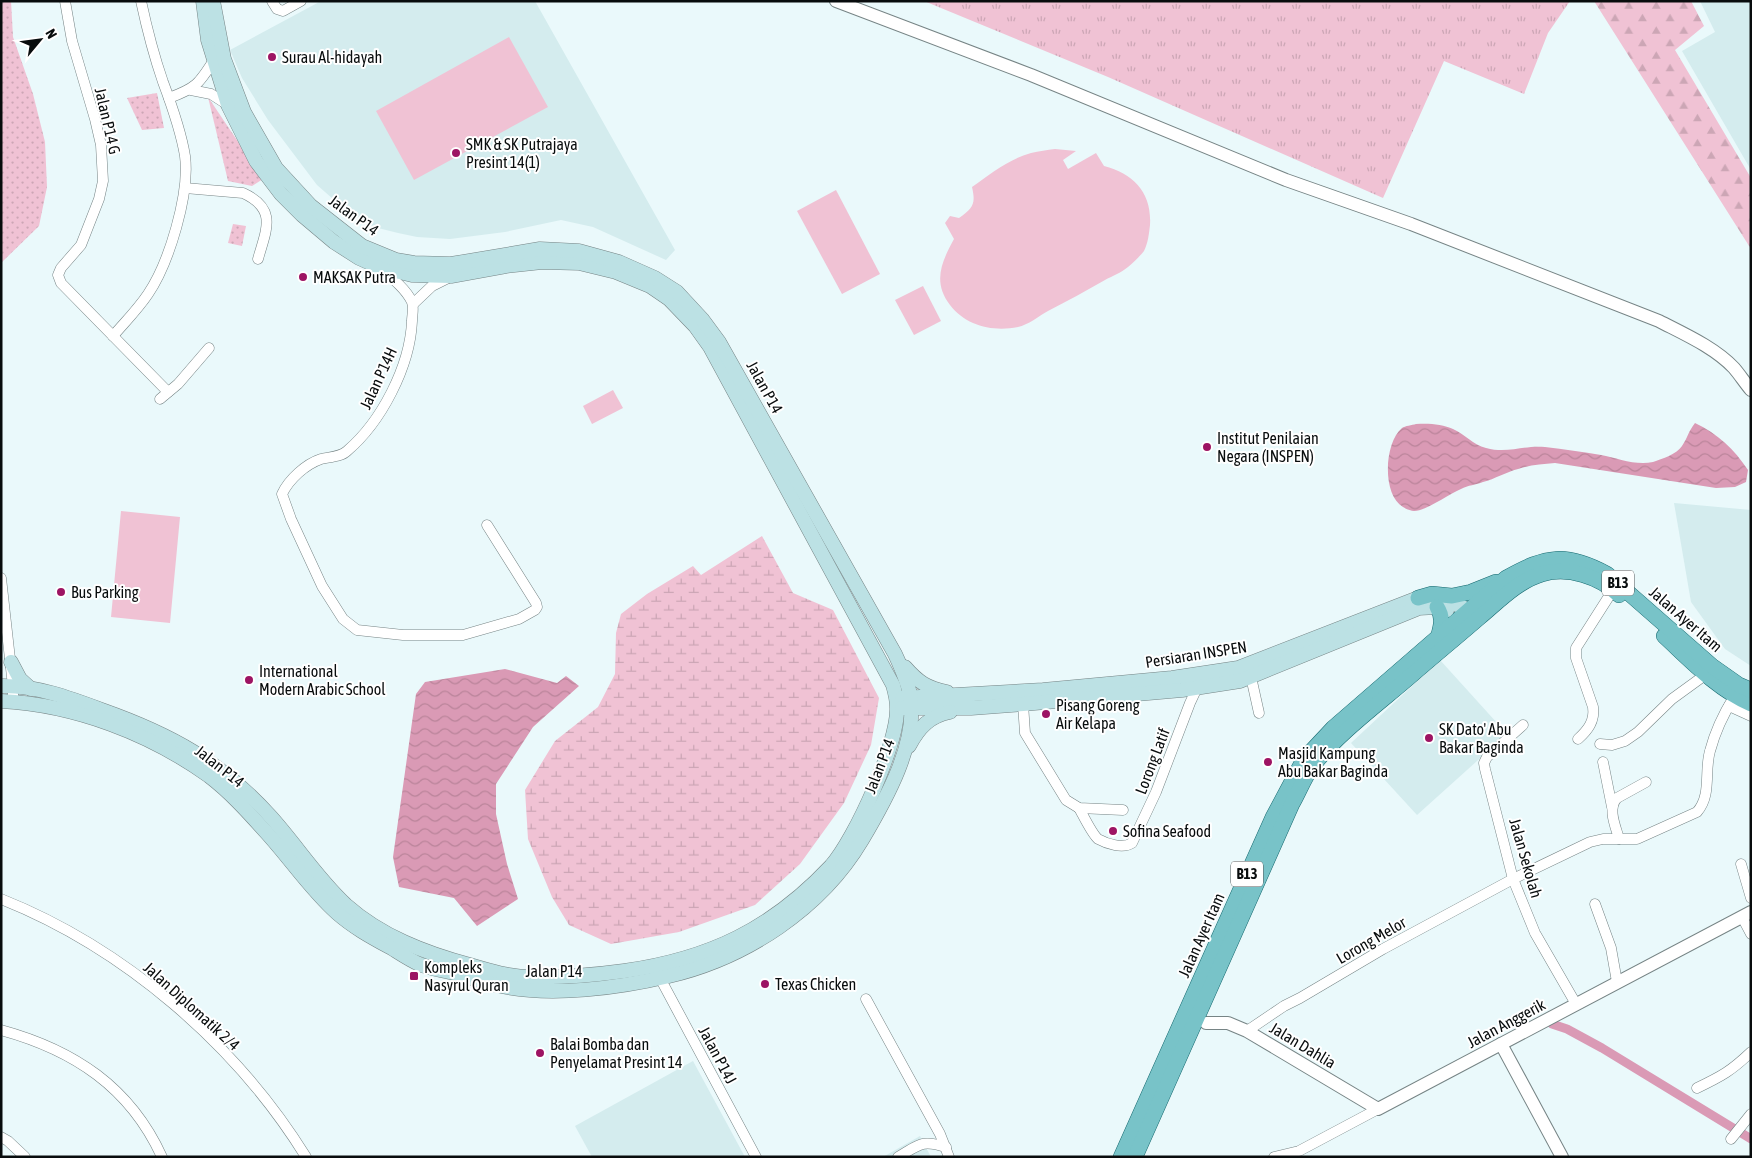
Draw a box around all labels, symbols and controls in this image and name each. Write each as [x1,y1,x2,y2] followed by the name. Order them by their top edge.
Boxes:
[15,15,65,65] north arrow
[42,26,60,41] text: N
[282,48,382,67] place label: Surau Al-hidayah
[266,51,278,63] marker: Surau Al-hidayah
[92,86,124,156] street label: Jalan P14 G
[466,135,578,172] place label: SMK & SK Putrajaya Presint 14(1)
[450,147,462,159] marker: SMK & SK Putrajaya Presint 14(1)
[326,191,382,239] street label: Jalan P14
[313,268,396,286] place label: MAKSAK Putra
[297,271,309,283] marker: MAKSAK Putra
[356,344,400,412] street label: Jalan P14H
[743,358,787,416] street label: Jalan P14
[1217,429,1319,466] place label: Institut Penilaian Negara (INSPEN)
[1201,441,1213,453] marker: Institut Penilaian Negara (INSPEN)
[1602,570,1634,596] road number: B13
[71,583,139,602] place label: Bus Parking
[1645,583,1726,656] street label: Jalan Ayer Itam
[55,586,67,598] marker: Bus Parking
[1144,637,1248,671] street label: Persiaran INSPEN
[259,662,386,698] place label: International Modern Arabic School
[243,674,255,686] marker: International Modern Arabic School
[1056,696,1140,733] place label: Pisang Goreng Air Kelapa
[1040,708,1052,720] marker: Pisang Goreng Air Kelapa
[1439,720,1524,757] place label: SK Dato' Abu Bakar Baginda
[1131,725,1174,797] street label: Lorong Latif
[1423,732,1435,744] marker: SK Dato' Abu Bakar Baginda
[860,736,898,796] street label: Jalan P14
[192,741,248,791] street label: Jalan P14
[1278,744,1388,781] place label: Masjid Kampung Abu Bakar Baginda
[1262,756,1274,768] marker: Masjid Kampung Abu Bakar Baginda
[1506,816,1546,900] street label: Jalan Sekolah
[1123,822,1211,840] place label: Sofina Seafood
[1107,825,1119,837] marker: Sofina Seafood
[1231,862,1263,886] road number: B13
[1174,890,1228,980] street label: Jalan Ayer Itam
[1333,913,1410,968] street label: Lorong Melor
[140,958,244,1055] street label: Jalan Diplomatik 2/4
[424,958,509,995] place label: Kompleks Nasyrul Quran
[525,962,583,980] street label: Jalan P14
[408,970,420,982] marker: Kompleks Nasyrul Quran
[775,975,856,993] place label: Texas Chicken
[759,978,771,990] marker: Texas Chicken
[1464,995,1548,1052] street label: Jalan Anggerik
[1267,1018,1339,1072] street label: Jalan Dahlia
[695,1023,741,1087] street label: Jalan P14J
[550,1035,683,1072] place label: Balai Bomba dan Penyelamat Presint 14
[534,1047,546,1059] marker: Balai Bomba dan Penyelamat Presint 14

